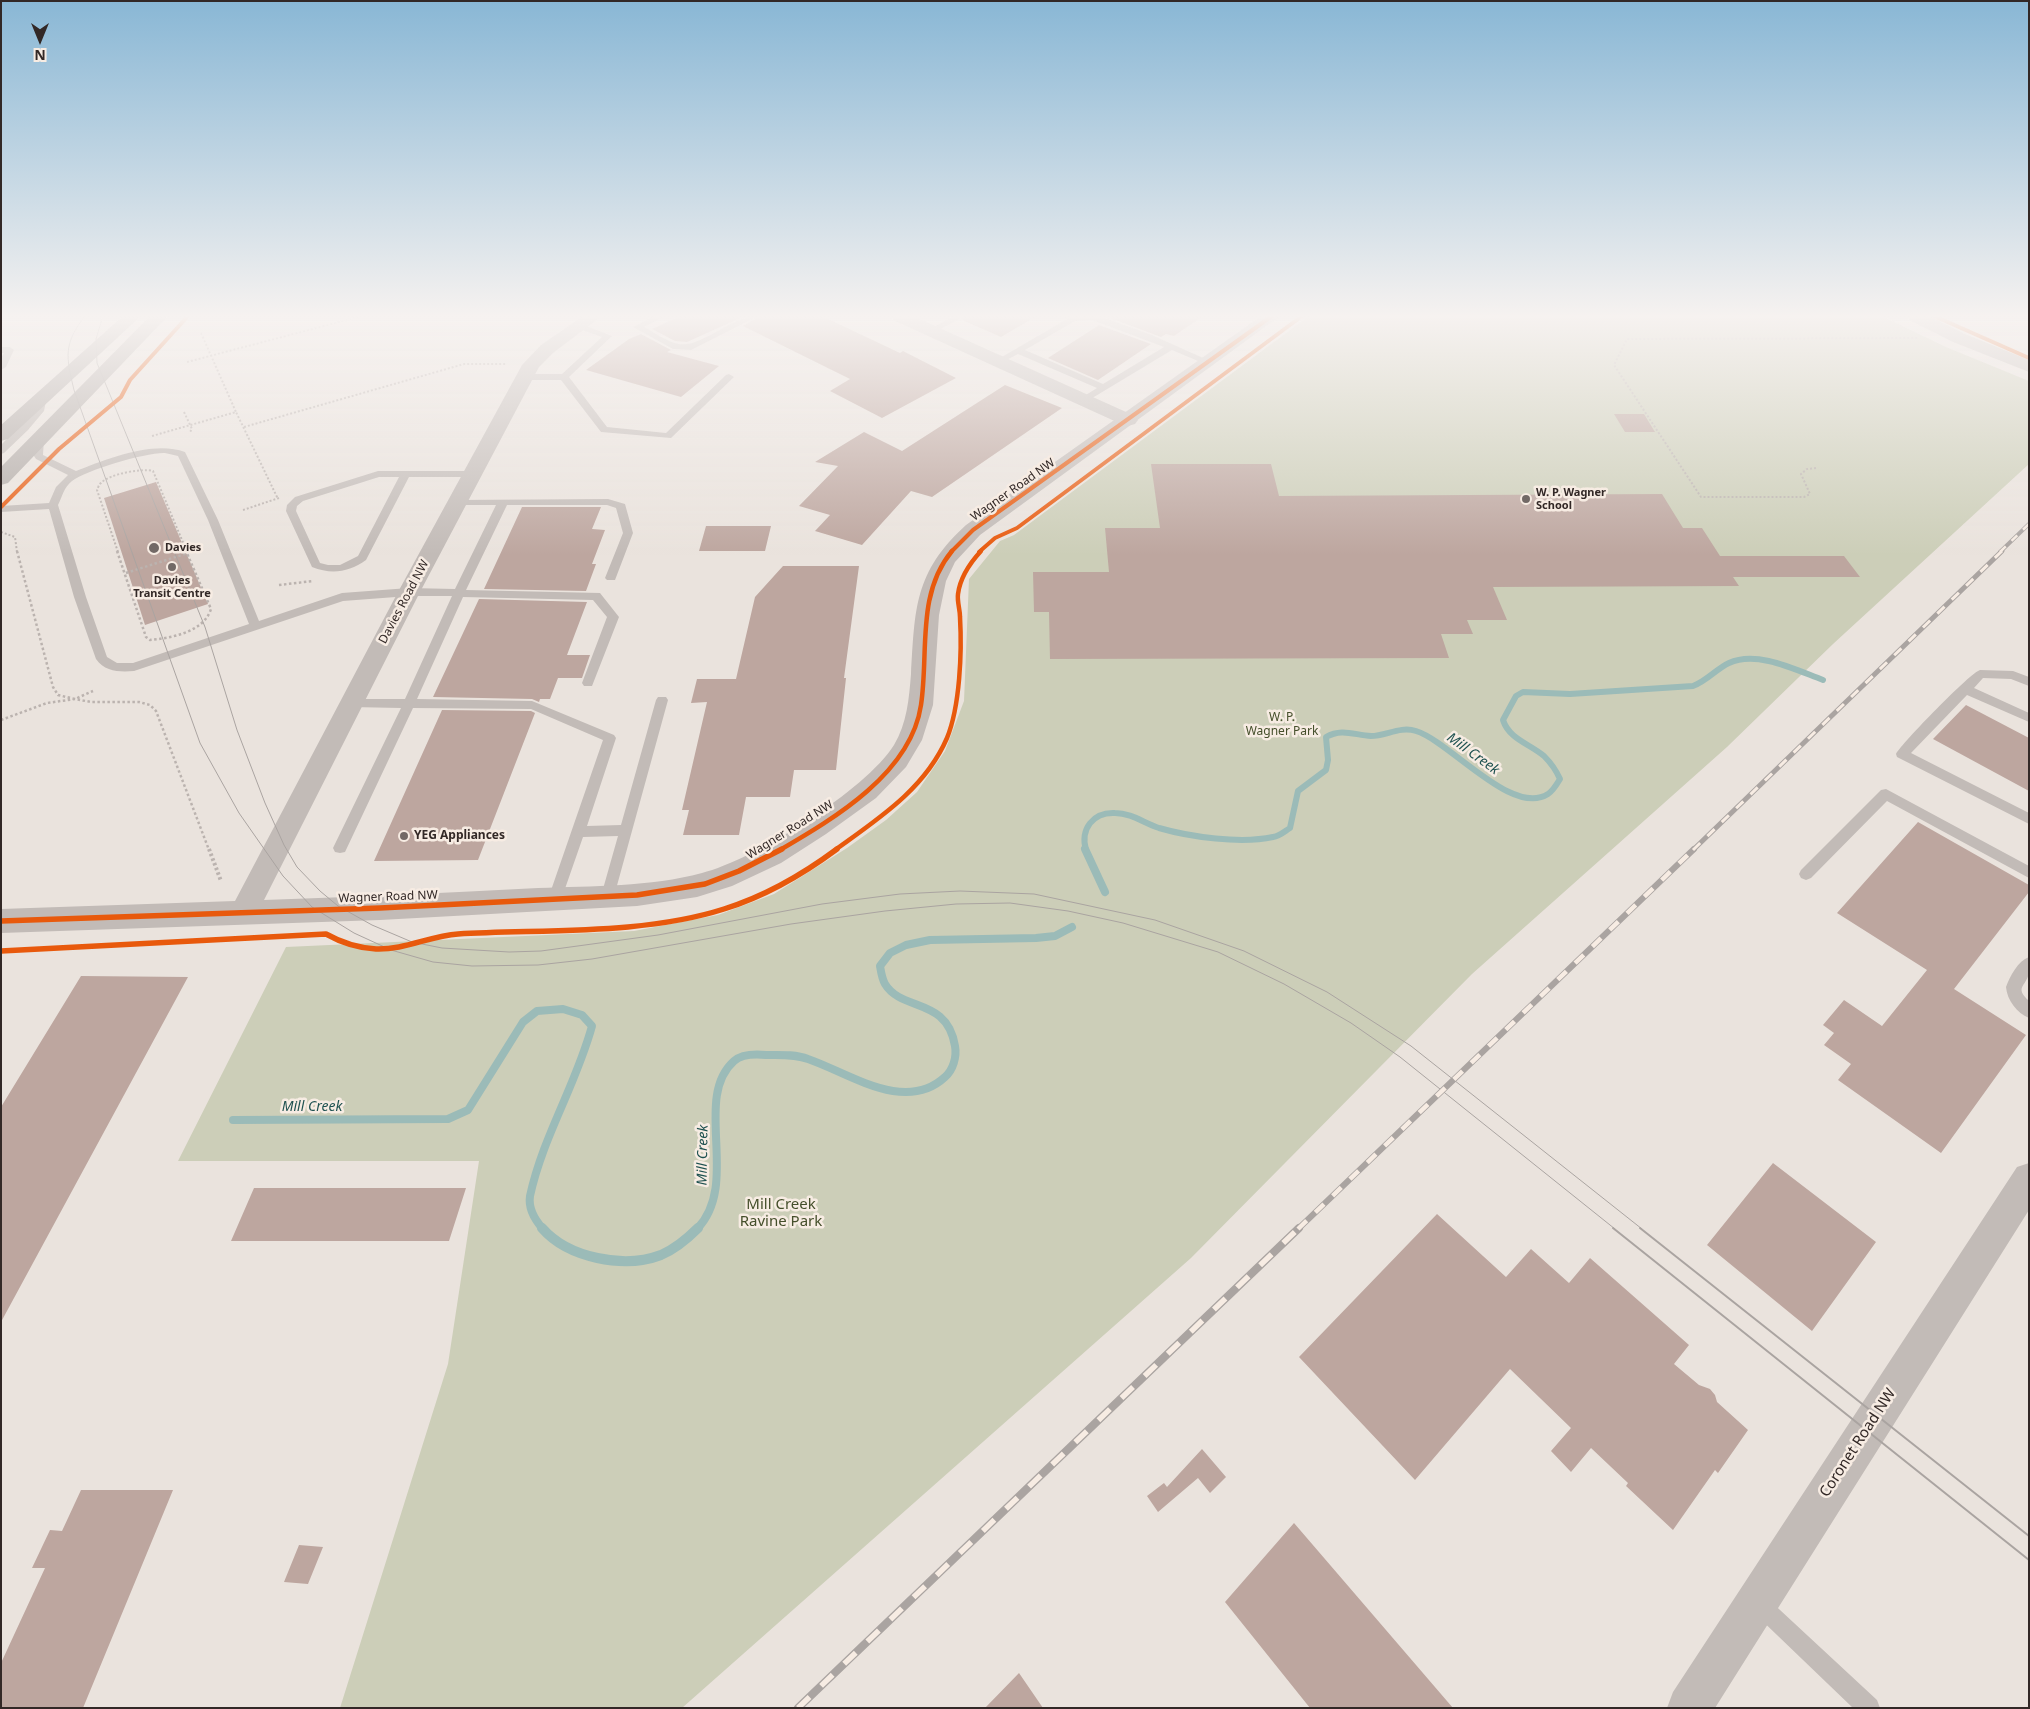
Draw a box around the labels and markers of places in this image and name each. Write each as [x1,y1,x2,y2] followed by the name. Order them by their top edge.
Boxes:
[1536,486,1606,512] place label: W. P. Wagner School
[1520,493,1532,505] marker: W. P. Wagner School
[147,541,161,555] marker: Davies
[165,541,201,555] place label: Davies
[166,561,178,573] marker: Davies Transit Centre
[133,574,211,600] place label: Davies Transit Centre
[414,829,505,843] place label: YEG Appliances
[398,830,410,842] marker: YEG Appliances

